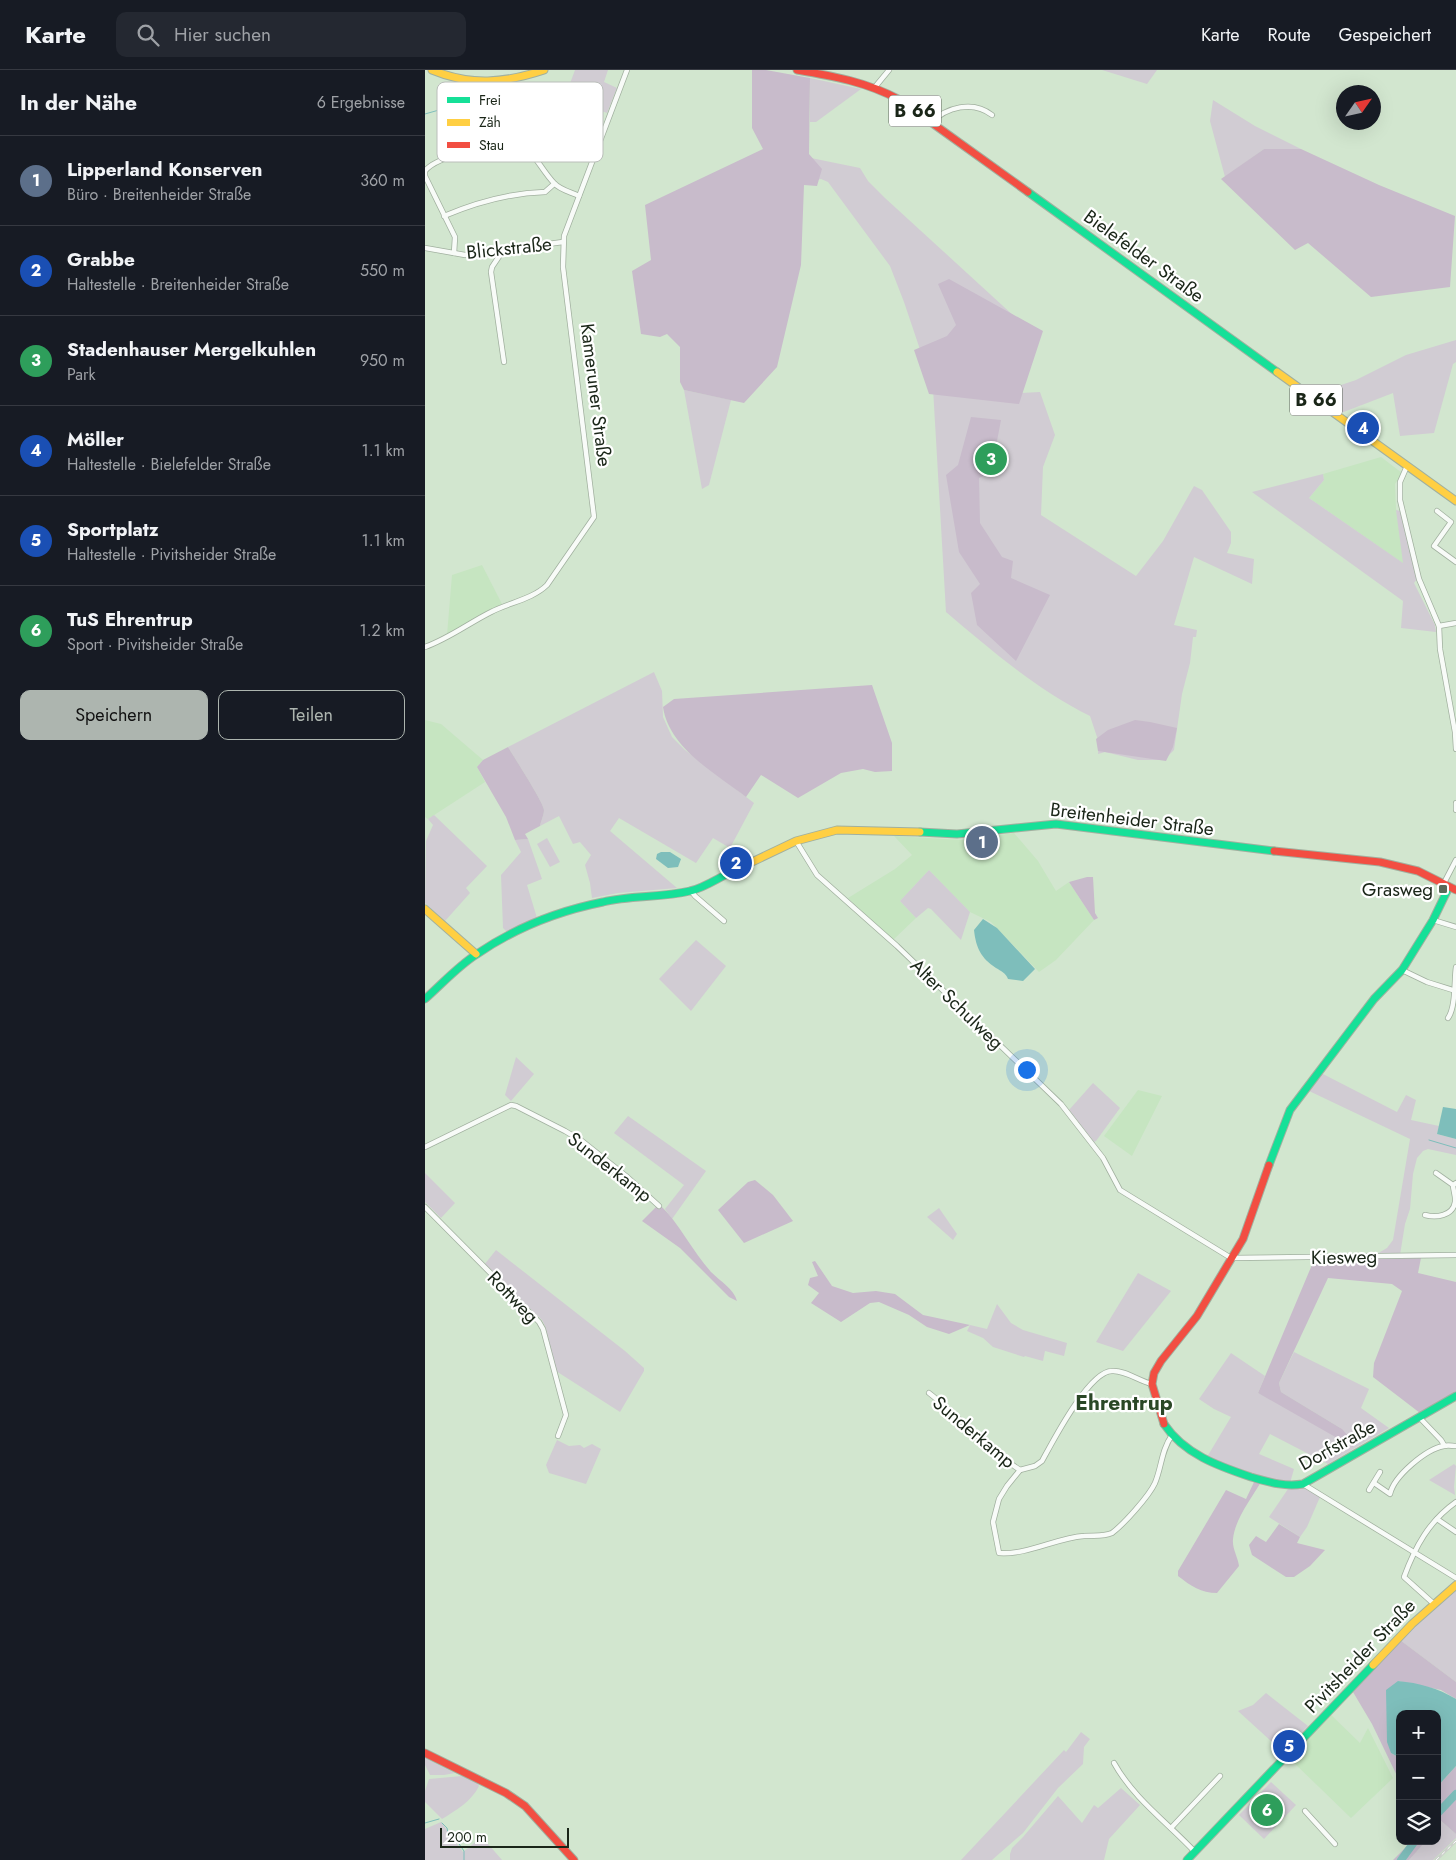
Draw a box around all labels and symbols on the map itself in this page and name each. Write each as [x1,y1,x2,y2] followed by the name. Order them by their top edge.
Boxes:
[437,82,603,162] legend
[1336,85,1381,130] north arrow
[479,90,501,110] text: Frei
[889,96,941,126] road number: B 66
[479,112,501,132] text: Zäh
[479,135,504,155] text: Stau
[1078,203,1210,309] street label: Bielefelder Straße
[465,230,553,266] street label: Blickstraße
[574,322,618,468] street label: Kameruner Straße
[1290,384,1342,416] road number: B 66
[1347,409,1379,447] pin: 4
[975,440,1007,478] pin: 3
[1049,796,1216,842] street label: Breitenheider Straße
[966,823,998,861] pin: 1
[720,844,752,882] pin: 2
[1362,876,1433,903] place label: Grasweg
[1437,883,1449,895] marker: Grasweg
[904,952,1010,1056] street label: Alter Schulweg
[1014,1057,1040,1083] your location
[562,1125,658,1209] street label: Sunderkamp
[1311,1243,1377,1271] street label: Kiesweg
[481,1265,545,1329] street label: Rottweg
[1075,1388,1173,1418] district label: Ehrentrup
[927,1389,1021,1475] street label: Sunderkamp
[1294,1413,1380,1477] street label: Dorfstraße
[1298,1593,1422,1719] street label: Pivitsheider Straße
[1273,1727,1305,1765] pin: 5
[1251,1791,1283,1829] pin: 6
[440,1825,569,1848] scale bar

